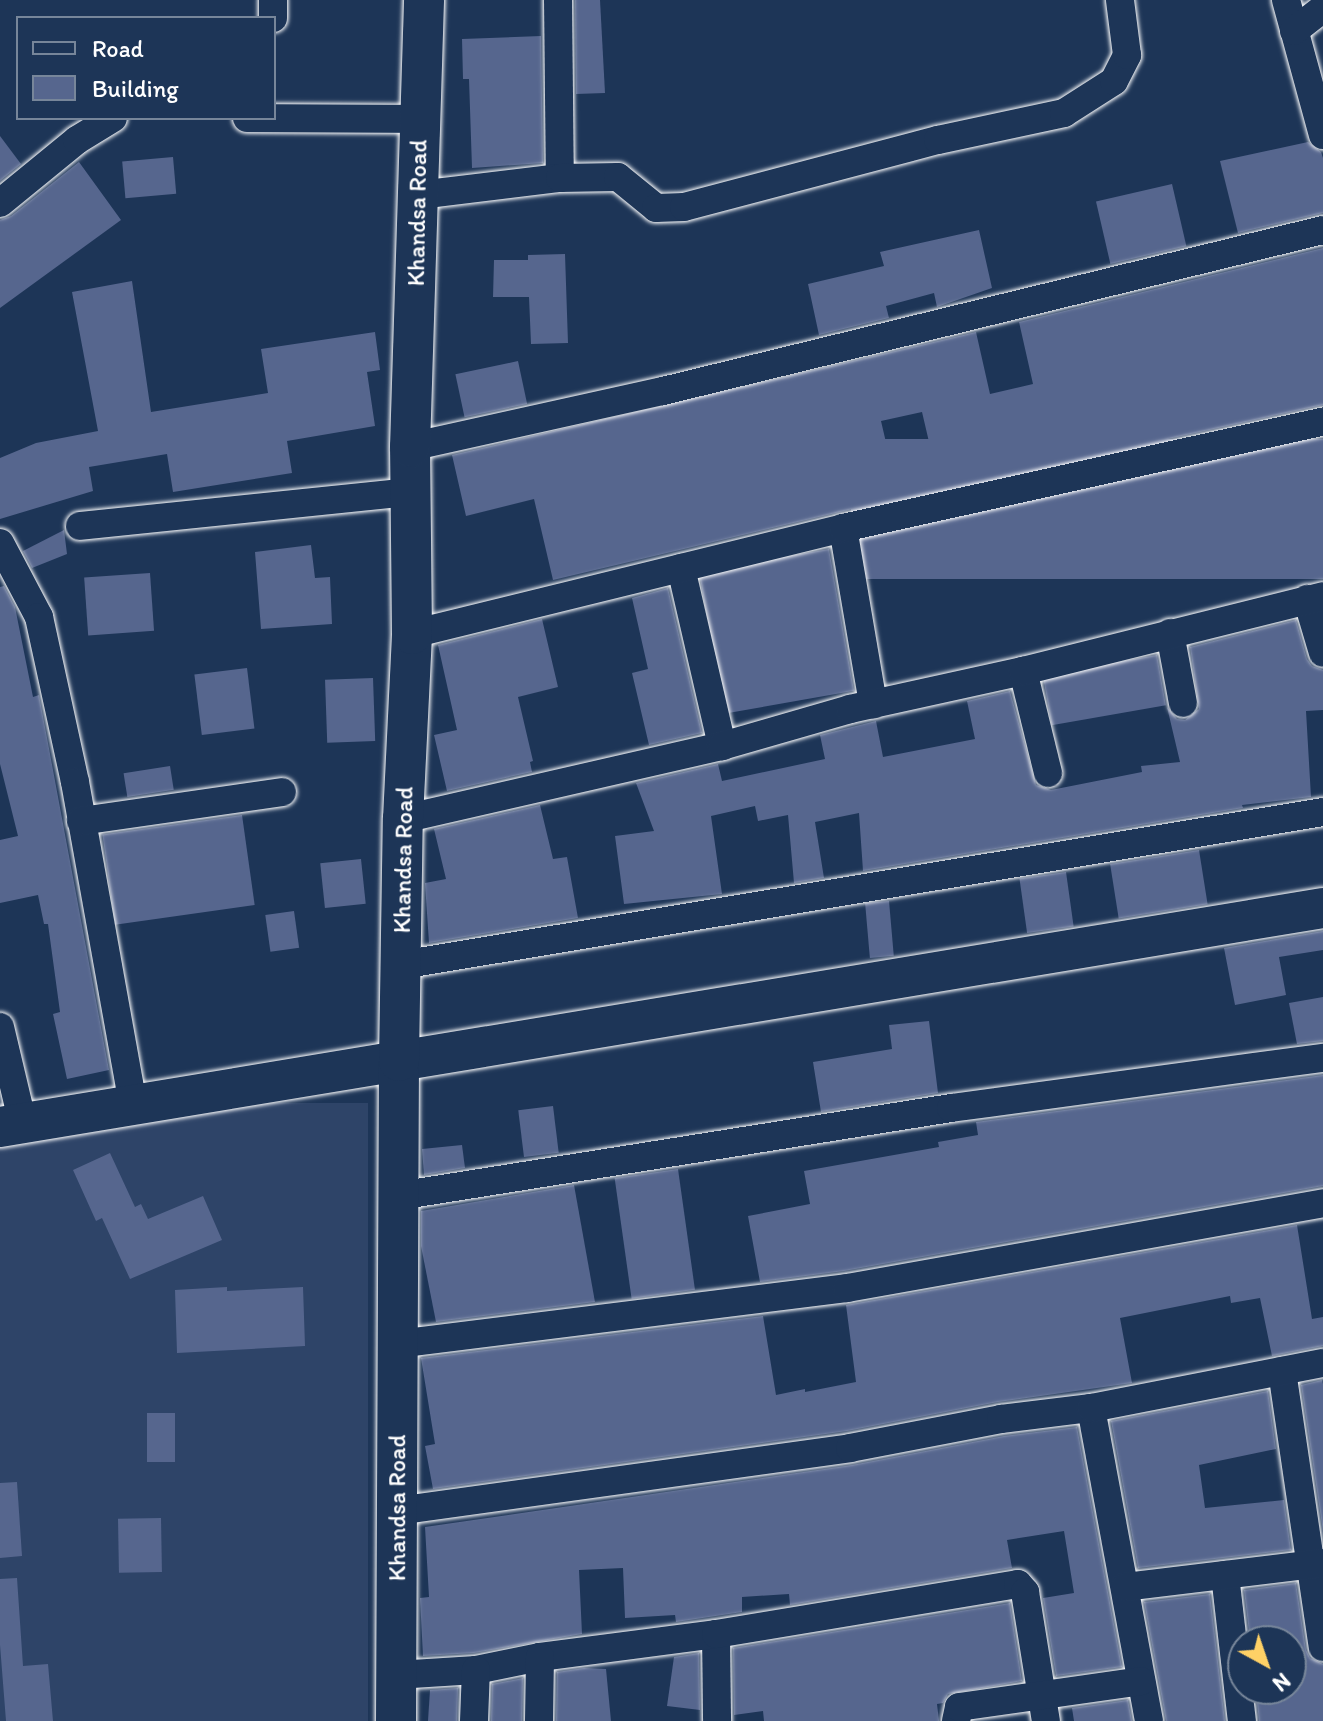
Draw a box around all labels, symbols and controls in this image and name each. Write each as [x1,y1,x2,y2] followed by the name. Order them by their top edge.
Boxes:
[16,16,276,120] legend
[92,34,144,63] text: Road
[92,74,179,103] text: Building
[401,140,433,286] street label: Khandsa Road
[387,787,419,933] street label: Khandsa Road
[383,1435,411,1581] street label: Khandsa Road
[1227,1625,1307,1705] north arrow
[1267,1667,1296,1697] text: N

